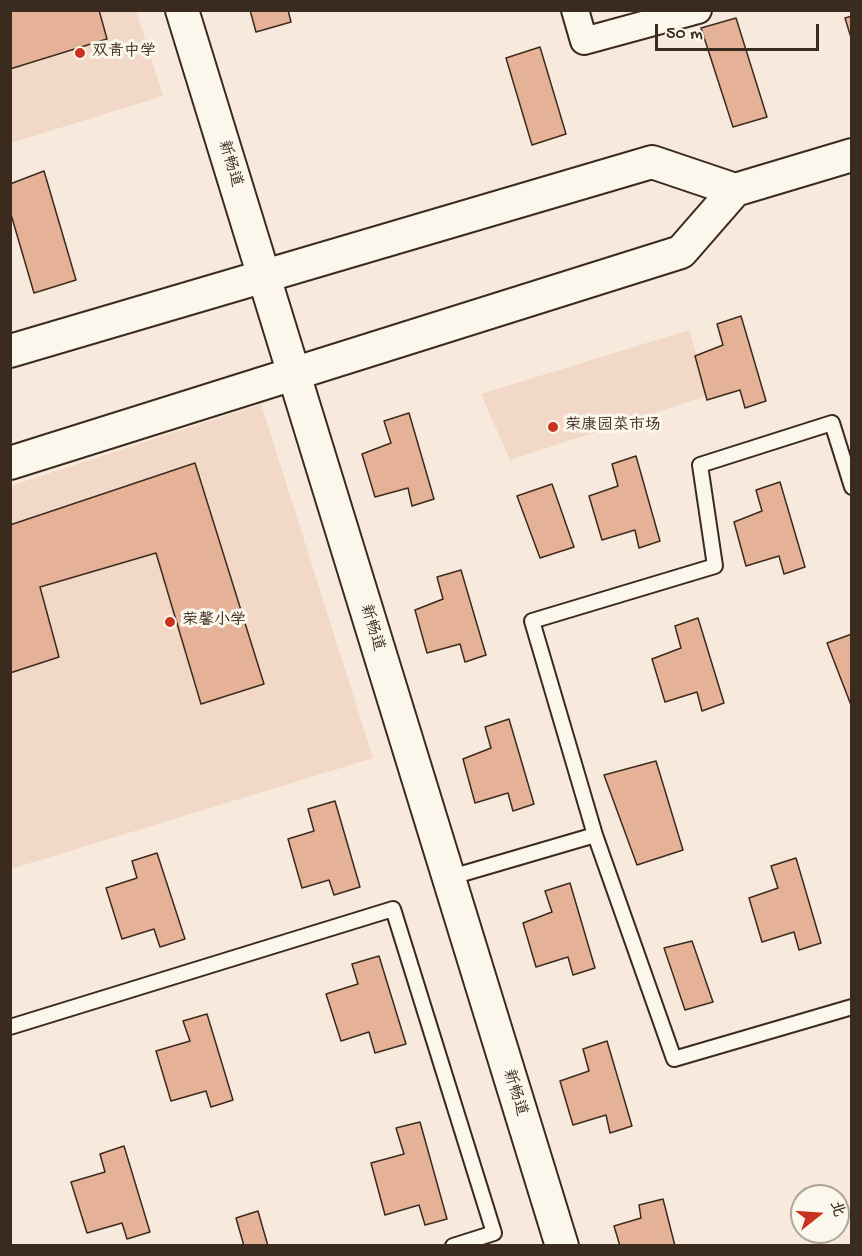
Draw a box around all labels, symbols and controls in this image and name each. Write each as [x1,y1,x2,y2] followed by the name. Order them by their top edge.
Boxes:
[658,12,822,50] scale bar
[666,24,703,45] text: 50 m
[92,43,156,63] place label: 双青中学
[73,46,87,60] marker: 双青中学
[213,138,245,190] street label: 新畅道
[565,417,661,437] place label: 荣康园菜市场
[546,420,560,434] marker: 荣康园菜市场
[355,602,387,654] street label: 新畅道
[182,612,246,632] place label: 荣馨小学
[163,615,177,629] marker: 荣馨小学
[498,1067,530,1119] street label: 新畅道
[790,1184,850,1244] north arrow
[824,1199,847,1220] text: 北

